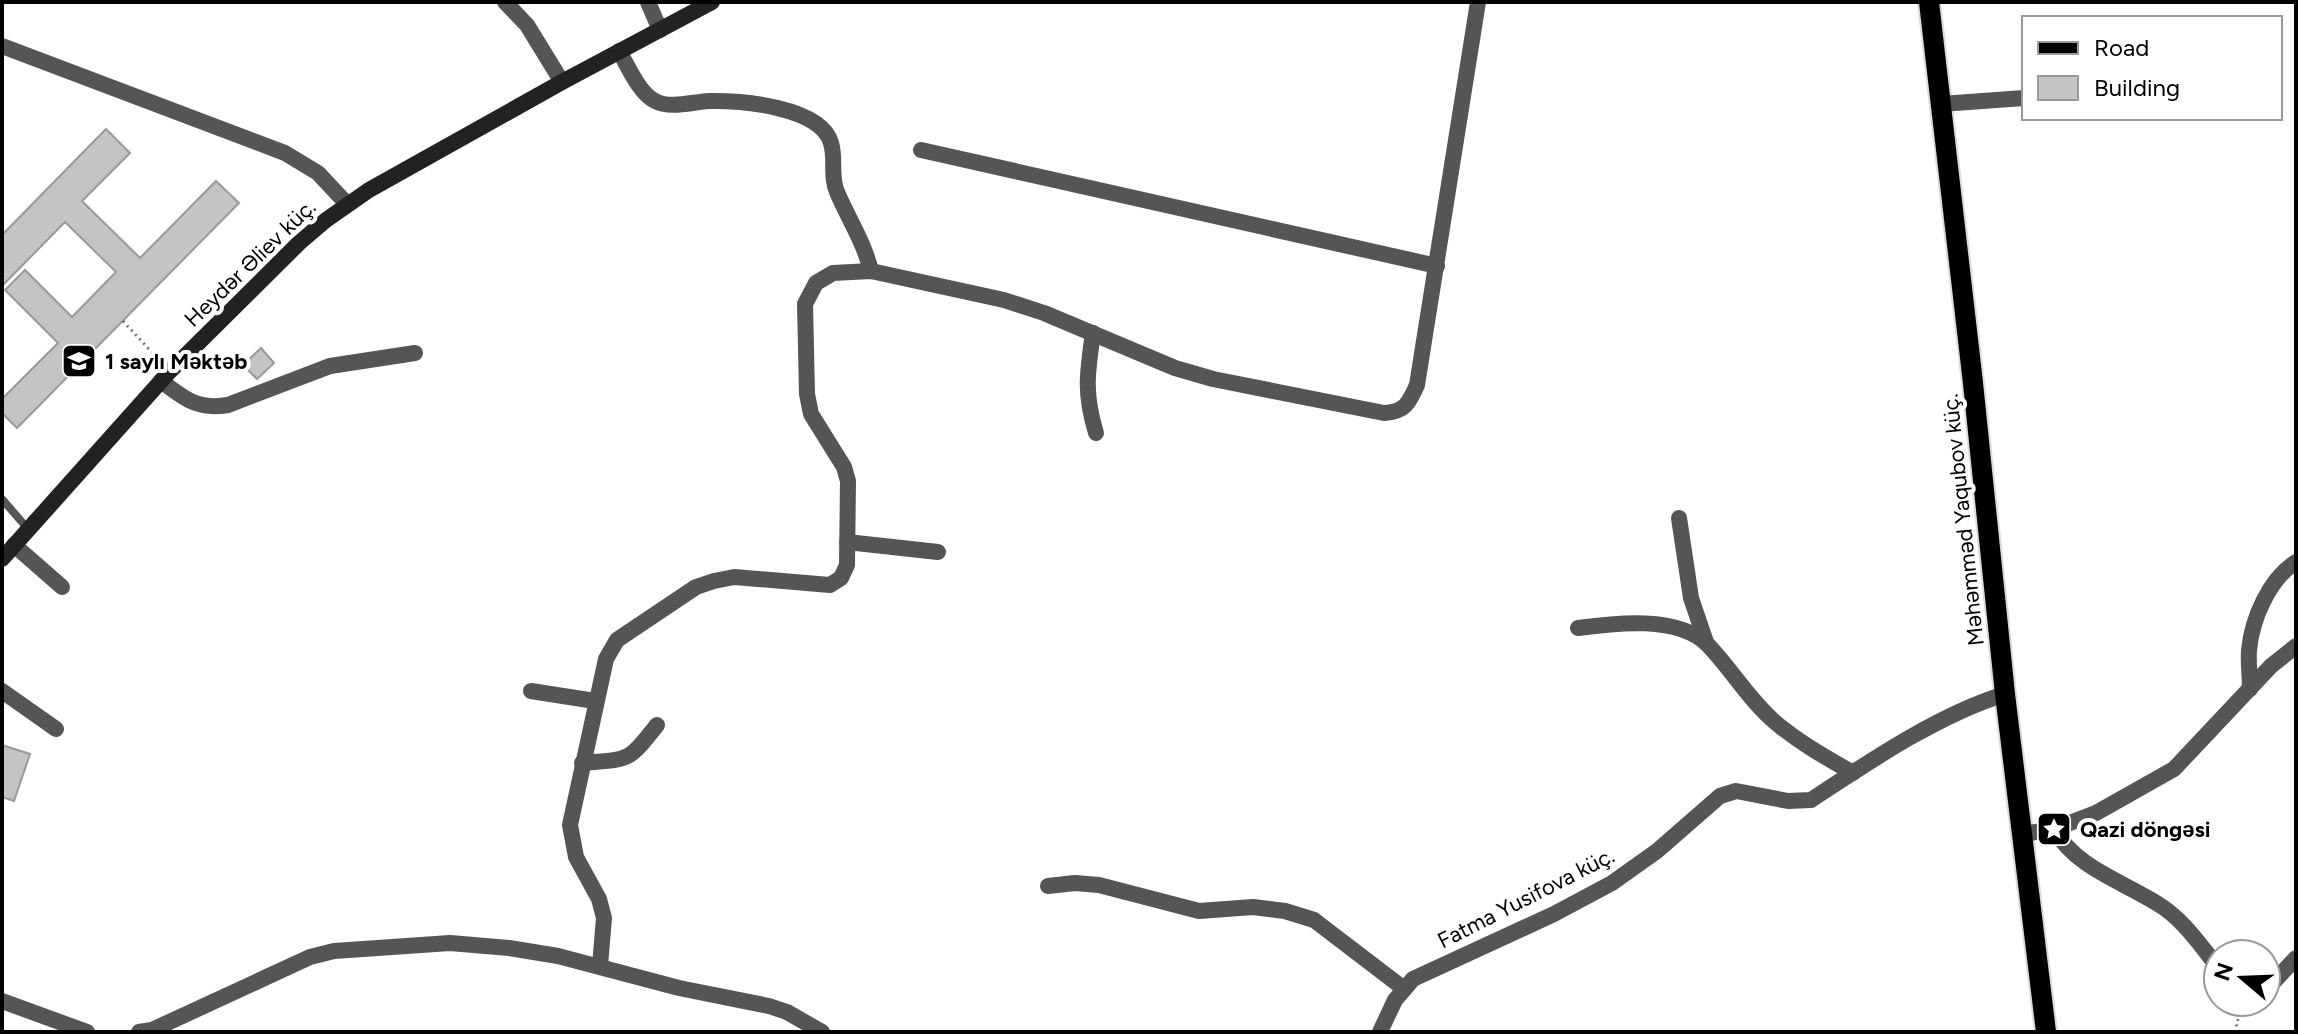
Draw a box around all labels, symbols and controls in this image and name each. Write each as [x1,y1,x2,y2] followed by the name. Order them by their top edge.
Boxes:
[2022,16,2282,120] legend
[2094,33,2149,62] text: Road
[2094,73,2180,102] text: Building
[179,194,321,332] street label: Heydər Əliev küç.
[60,342,98,380] school or university icon: 1 saylı Məktəb
[105,348,247,375] place label: 1 saylı Məktəb
[1936,393,1990,647] street label: Məhəmməd Yaqubov küç.
[2035,810,2073,848] place icon: Qazi döngəsi
[2080,816,2210,843] place label: Qazi döngəsi
[1433,842,1619,954] street label: Fatma Yusifova küç.
[2202,938,2282,1018] north arrow
[2208,959,2239,984] text: N

